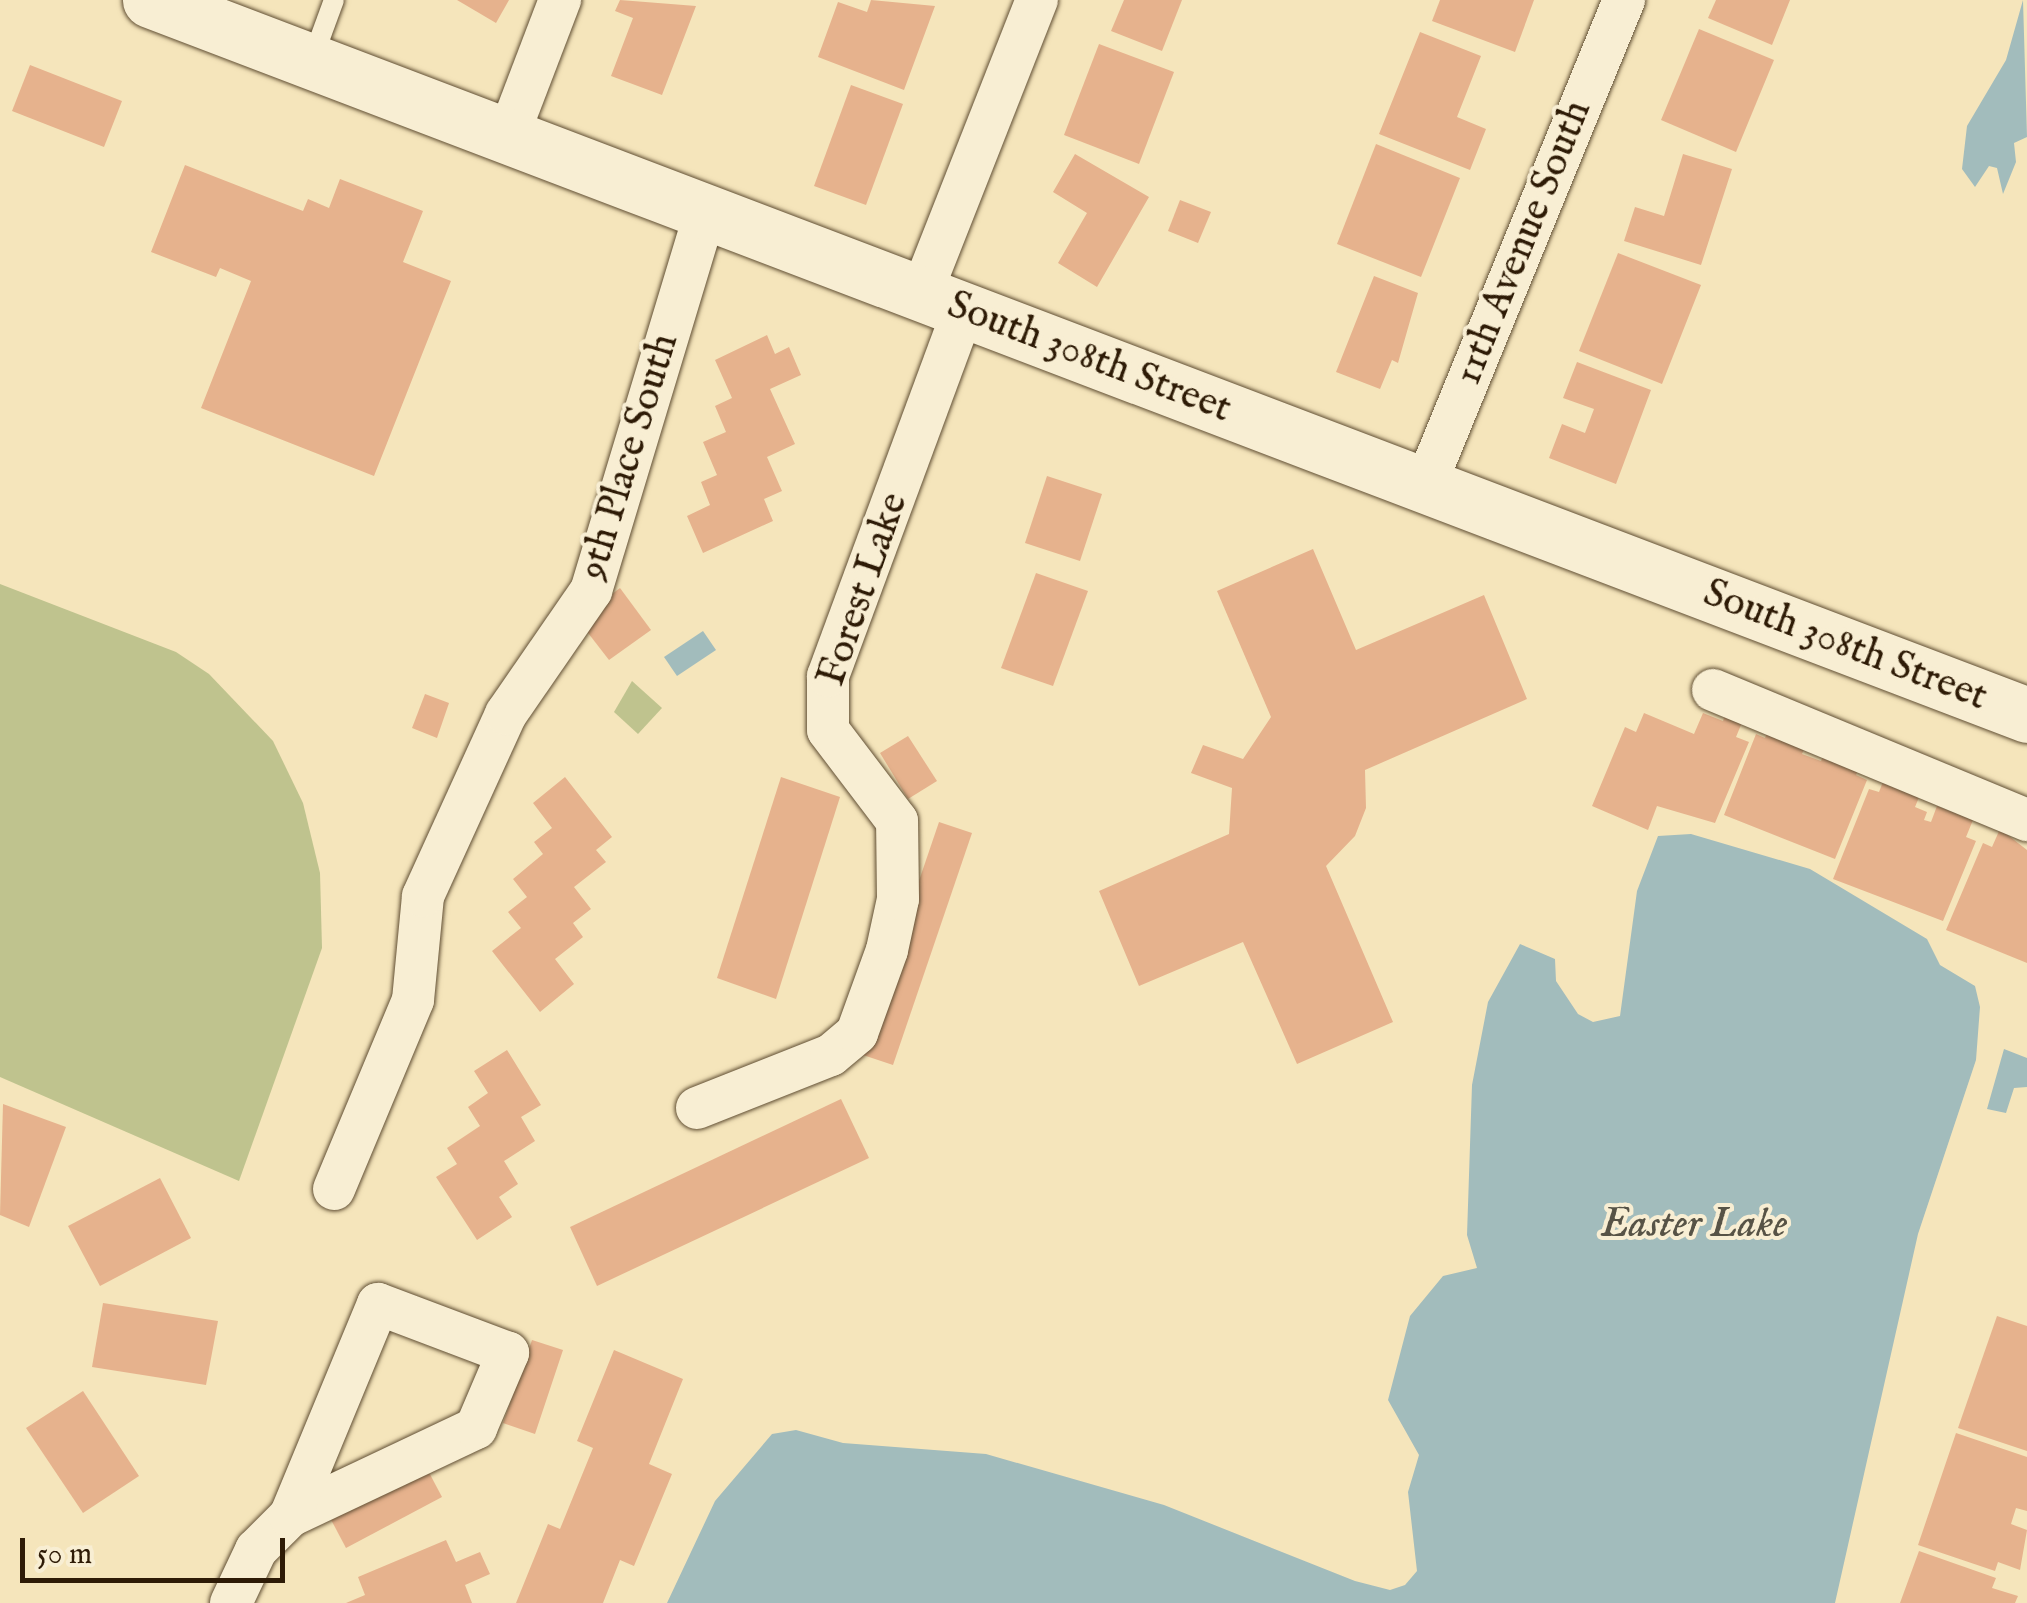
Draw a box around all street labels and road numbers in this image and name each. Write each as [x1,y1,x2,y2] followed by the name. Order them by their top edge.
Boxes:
[1445,94,1603,392] street label: 11th Avenue South
[940,282,1238,434] street label: South 308th Street
[570,328,690,586] street label: 9th Place South
[809,487,919,693] street label: Forest Lake
[1696,570,1994,722] street label: South 308th Street

